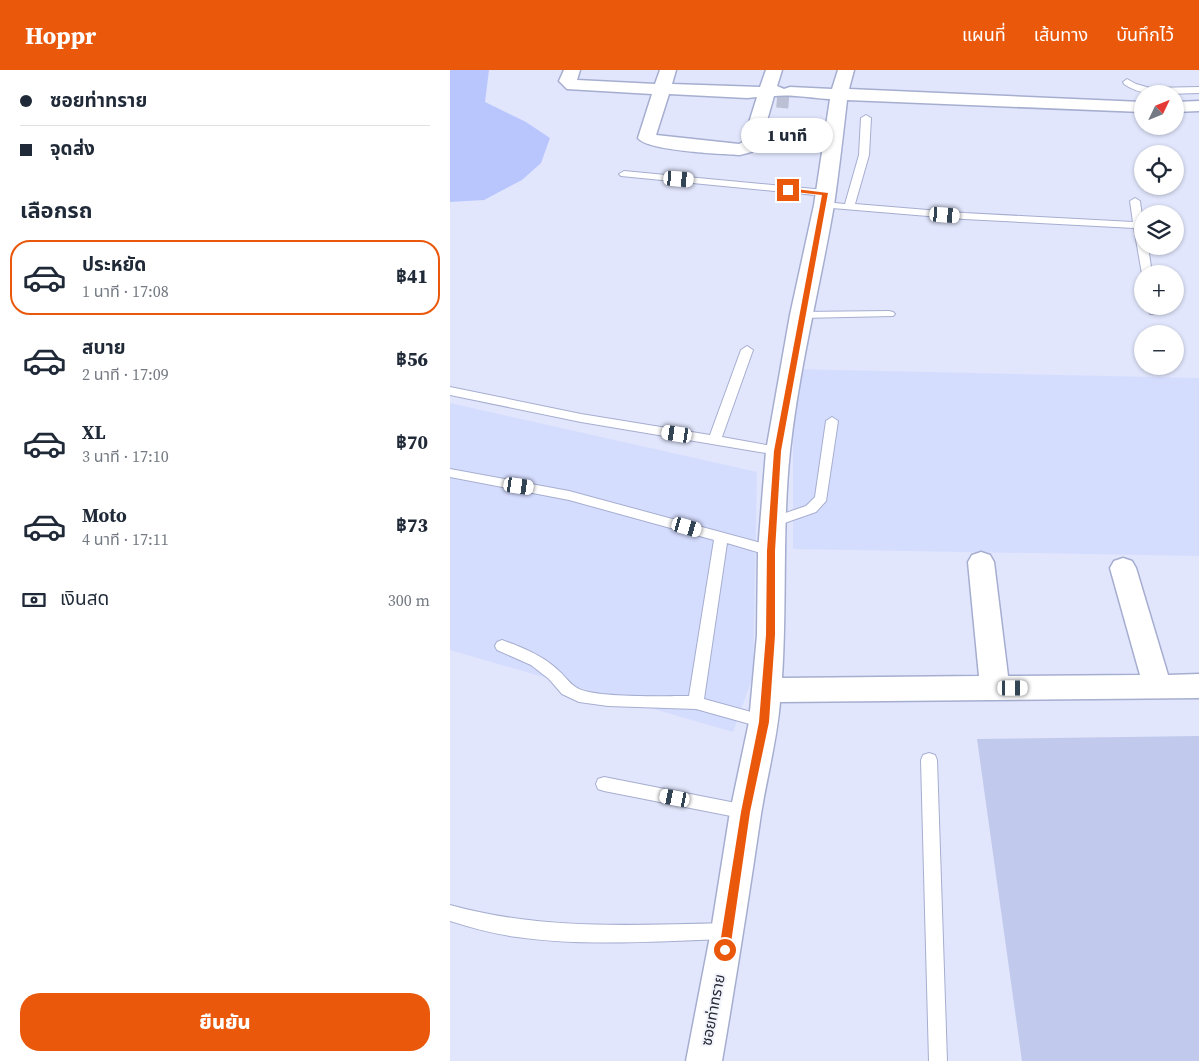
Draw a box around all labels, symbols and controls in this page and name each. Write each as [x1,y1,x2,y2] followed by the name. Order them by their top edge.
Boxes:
[25,19,96,52] text: Hoppr
[962,22,1006,47] text: แผนที่
[1034,22,1088,47] text: เส้นทาง
[1116,22,1174,47] text: บันทึกไว้
[1134,85,1184,135] north arrow
[1134,85,1184,375] map controls
[50,87,147,113] text: ซอยท่าทราย
[742,118,834,152] callout: 1 นาที
[767,124,807,146] text: 1 นาที
[50,135,95,161] text: จุดส่ง
[1134,145,1184,195] button: locate
[663,170,694,188] car
[777,179,799,201] route end
[20,195,93,225] text: เลือกรถ
[1134,205,1184,255] button: layers
[929,206,960,224] car
[82,251,146,277] text: ประหยัด
[22,255,67,300] icon: car
[396,263,428,289] text: ฿41
[1134,265,1184,315] button: +
[82,280,169,302] text: 1 นาที · 17:08
[1134,325,1184,375] button: −
[82,334,126,360] text: สบาย
[22,338,67,383] icon: car
[396,346,428,372] text: ฿56
[82,363,169,385] text: 2 นาที · 17:09
[82,419,105,445] text: XL
[22,421,67,466] icon: car
[661,424,692,444] car
[396,429,428,455] text: ฿70
[82,445,169,467] text: 3 นาที · 17:10
[503,476,534,496] car
[82,502,127,528] text: Moto
[22,504,67,549] icon: car
[396,512,428,538] text: ฿73
[670,516,703,538] car
[82,528,169,550] text: 4 นาที · 17:11
[60,585,109,611] text: เงินสด
[20,586,48,614] icon: cash
[388,589,430,611] text: 300 m
[998,681,1028,696] car
[658,788,691,808] car
[714,939,736,961] route start
[695,972,730,1048] street label: ซอยท่าทราย
[20,993,430,1051] button: ยืนยัน

